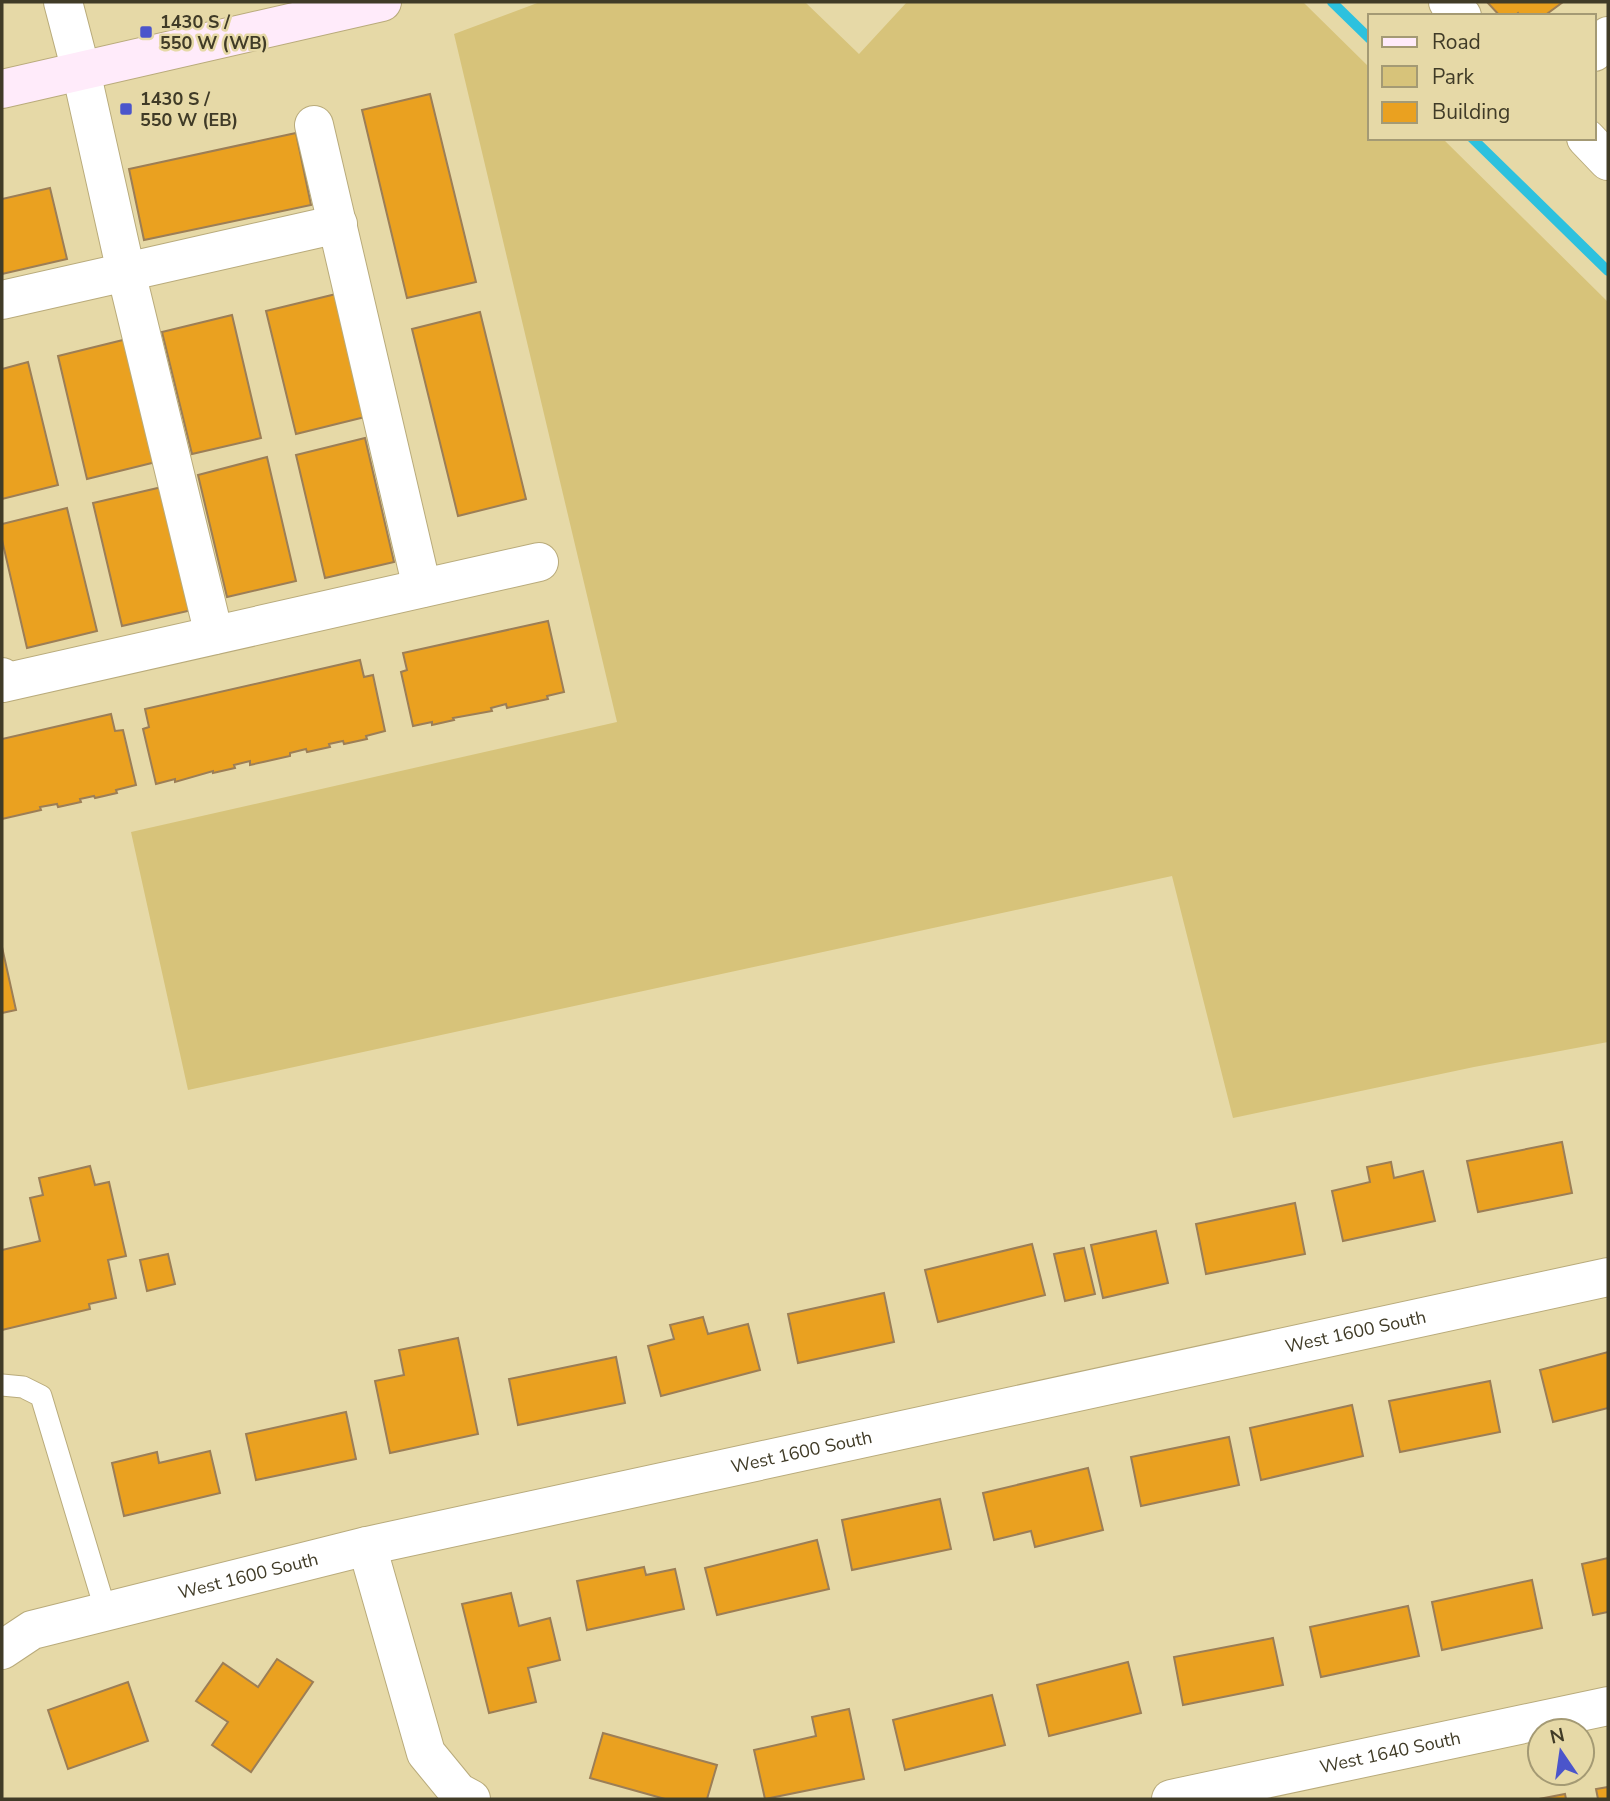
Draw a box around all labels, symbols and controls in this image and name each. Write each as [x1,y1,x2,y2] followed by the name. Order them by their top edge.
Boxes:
[160,10,268,55] place label: 1430 S / 550 W (WB)
[1368,14,1596,140] legend
[138,24,154,40] marker: 1430 S / 550 W (WB)
[1432,28,1481,56] text: Road
[1432,63,1474,91] text: Park
[140,87,238,132] place label: 1430 S / 550 W (EB)
[1432,98,1510,126] text: Building
[118,101,134,117] marker: 1430 S / 550 W (EB)
[1283,1305,1428,1359] street label: West 1600 South
[729,1425,874,1479] street label: West 1600 South
[176,1547,321,1605] street label: West 1600 South
[1526,1717,1596,1787] north arrow
[1548,1722,1567,1751] text: N
[1317,1726,1463,1779] street label: West 1640 South

